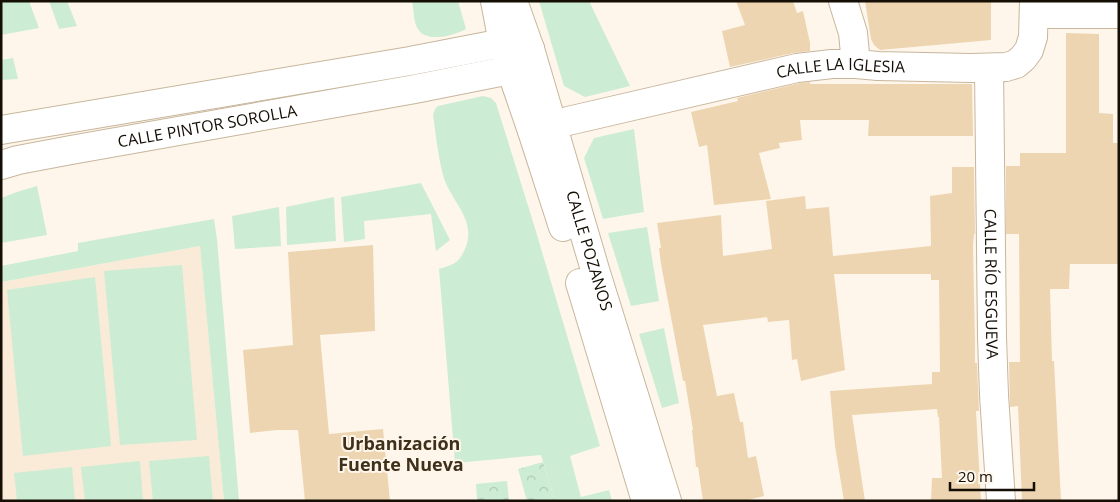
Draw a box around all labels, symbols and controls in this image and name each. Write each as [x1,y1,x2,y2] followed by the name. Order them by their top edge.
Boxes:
[774,53,906,83] street label: CALLE LA IGLESIA
[116,99,300,153] street label: CALLE PINTOR SOROLLA
[561,188,618,314] street label: CALLE POZANOS
[980,209,1004,360] street label: CALLE RÍO ESGUEVA
[338,431,464,476] district label: Urbanización Fuente Nueva
[950,460,1034,492] scale bar
[958,466,993,486] text: 20 m

